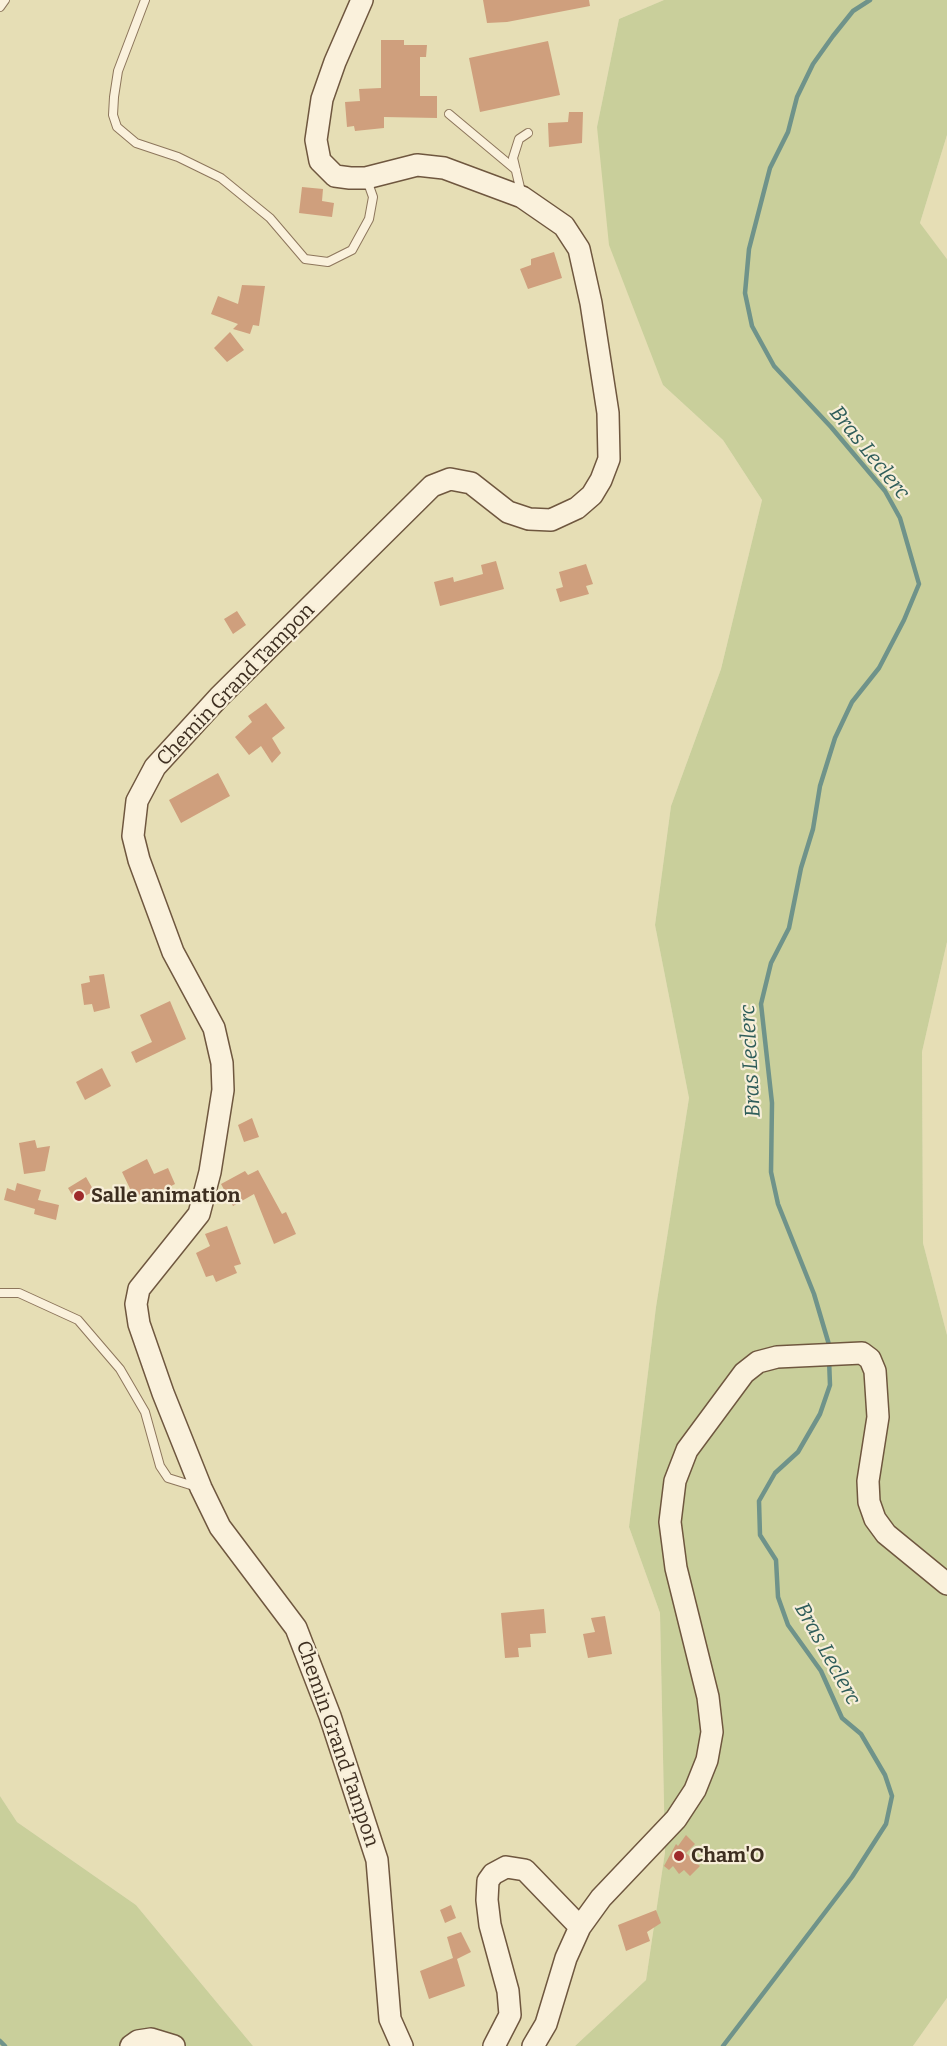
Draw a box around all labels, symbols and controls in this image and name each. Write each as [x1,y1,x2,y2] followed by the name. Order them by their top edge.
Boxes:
[824,401,914,505] water label: Bras Leclerc
[152,599,320,771] street label: Chemin Grand Tampon
[735,1004,767,1118] water label: Bras Leclerc
[91,1184,240,1208] place label: Salle animation
[72,1189,86,1203] marker: Salle animation
[789,1598,865,1710] water label: Bras Leclerc
[290,1638,384,1850] street label: Chemin Grand Tampon
[691,1844,764,1868] place label: Cham'O
[672,1849,686,1863] marker: Cham'O

